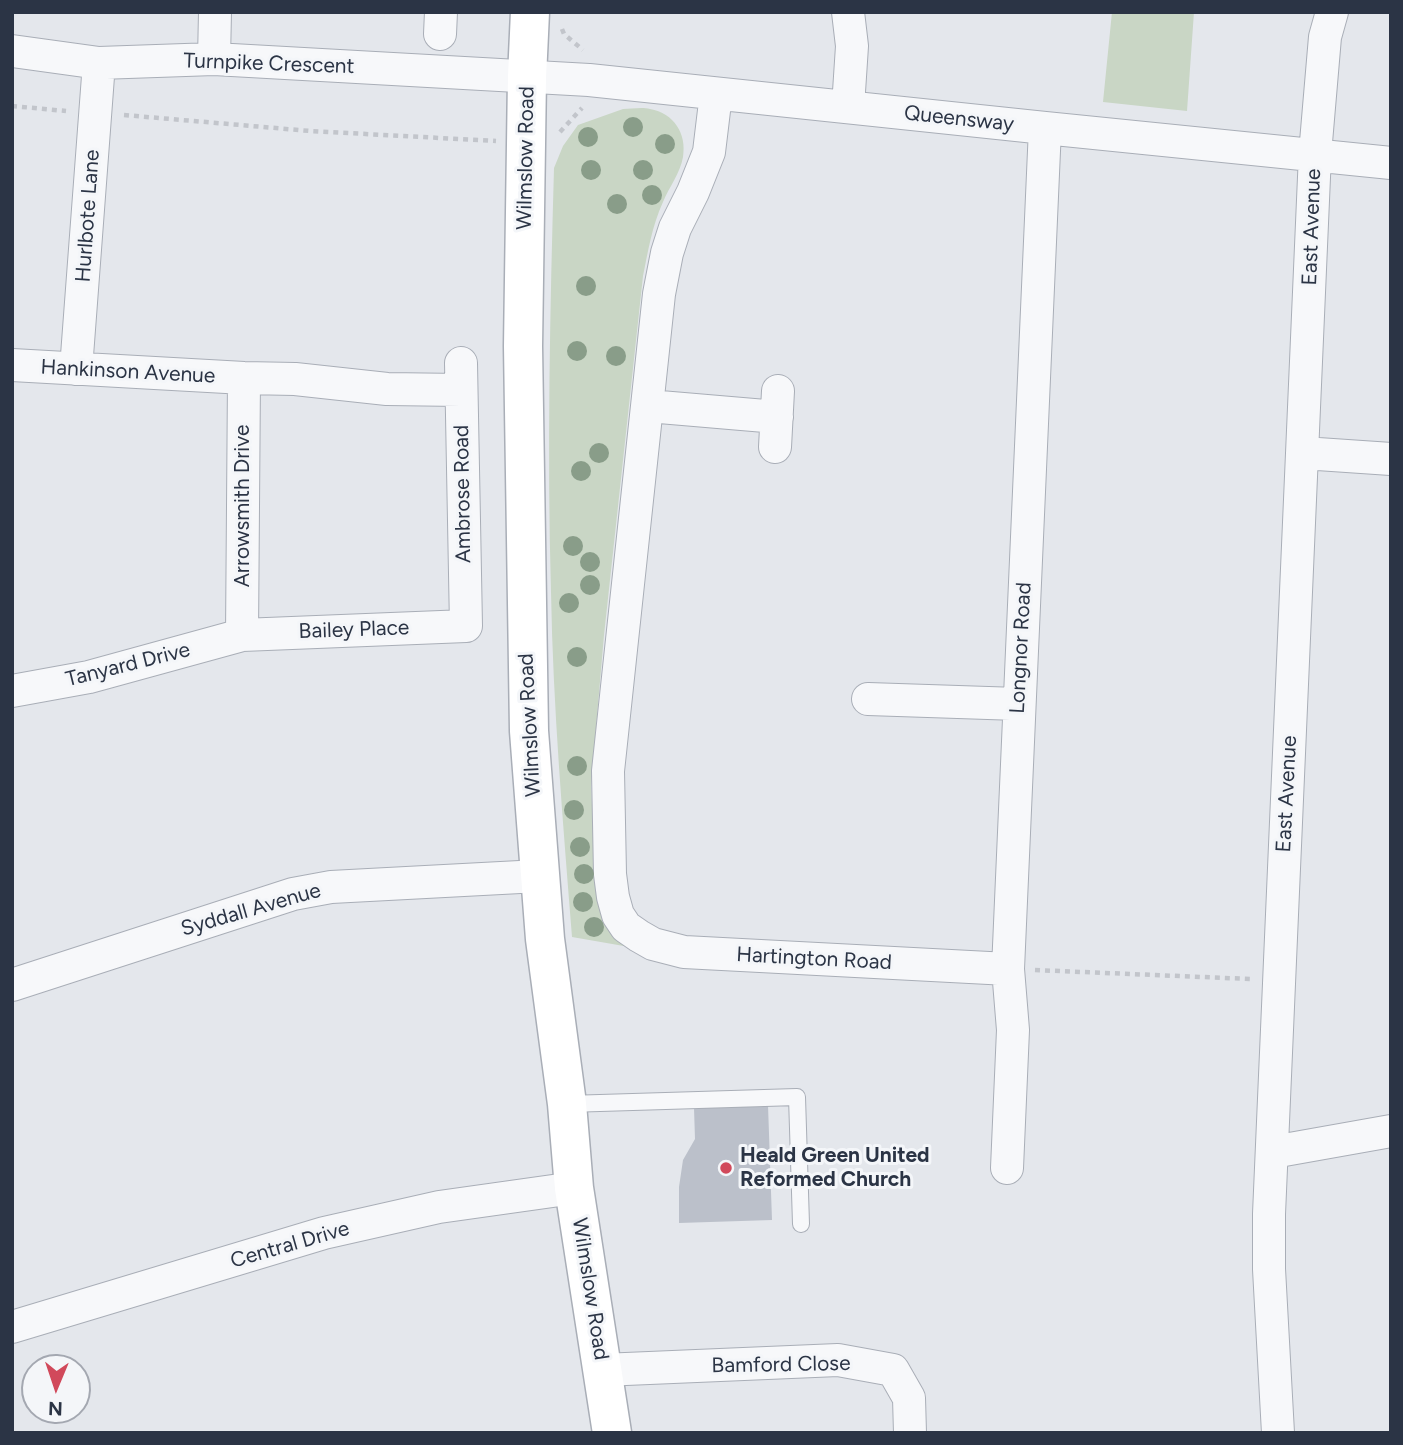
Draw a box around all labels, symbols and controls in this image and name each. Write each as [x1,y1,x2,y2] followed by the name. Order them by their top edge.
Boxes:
[183,48,355,80] street label: Turnpike Crescent
[512,86,540,230] street label: Wilmslow Road
[903,101,1015,137] street label: Queensway
[71,149,105,283] street label: Hurlbote Lane
[1297,168,1327,286] street label: East Avenue
[40,355,216,389] street label: Hankinson Avenue
[230,425,256,587] street label: Arrowsmith Drive
[449,425,477,563] street label: Ambrose Road
[1005,582,1037,714] street label: Longnor Road
[298,615,410,645] street label: Bailey Place
[63,637,193,693] street label: Tanyard Drive
[514,653,546,797] street label: Wilmslow Road
[1271,735,1303,853] street label: East Avenue
[178,878,324,942] street label: Syddall Avenue
[736,942,892,976] street label: Hartington Road
[740,1143,930,1193] place label: Heald Green United Reformed Church
[718,1160,734,1176] marker: Heald Green United Reformed Church
[228,1216,352,1274] street label: Central Drive
[566,1216,614,1362] street label: Wilmslow Road
[711,1351,851,1379] street label: Bamford Close
[21,1354,91,1424] north arrow
[48,1397,63,1420] text: N

